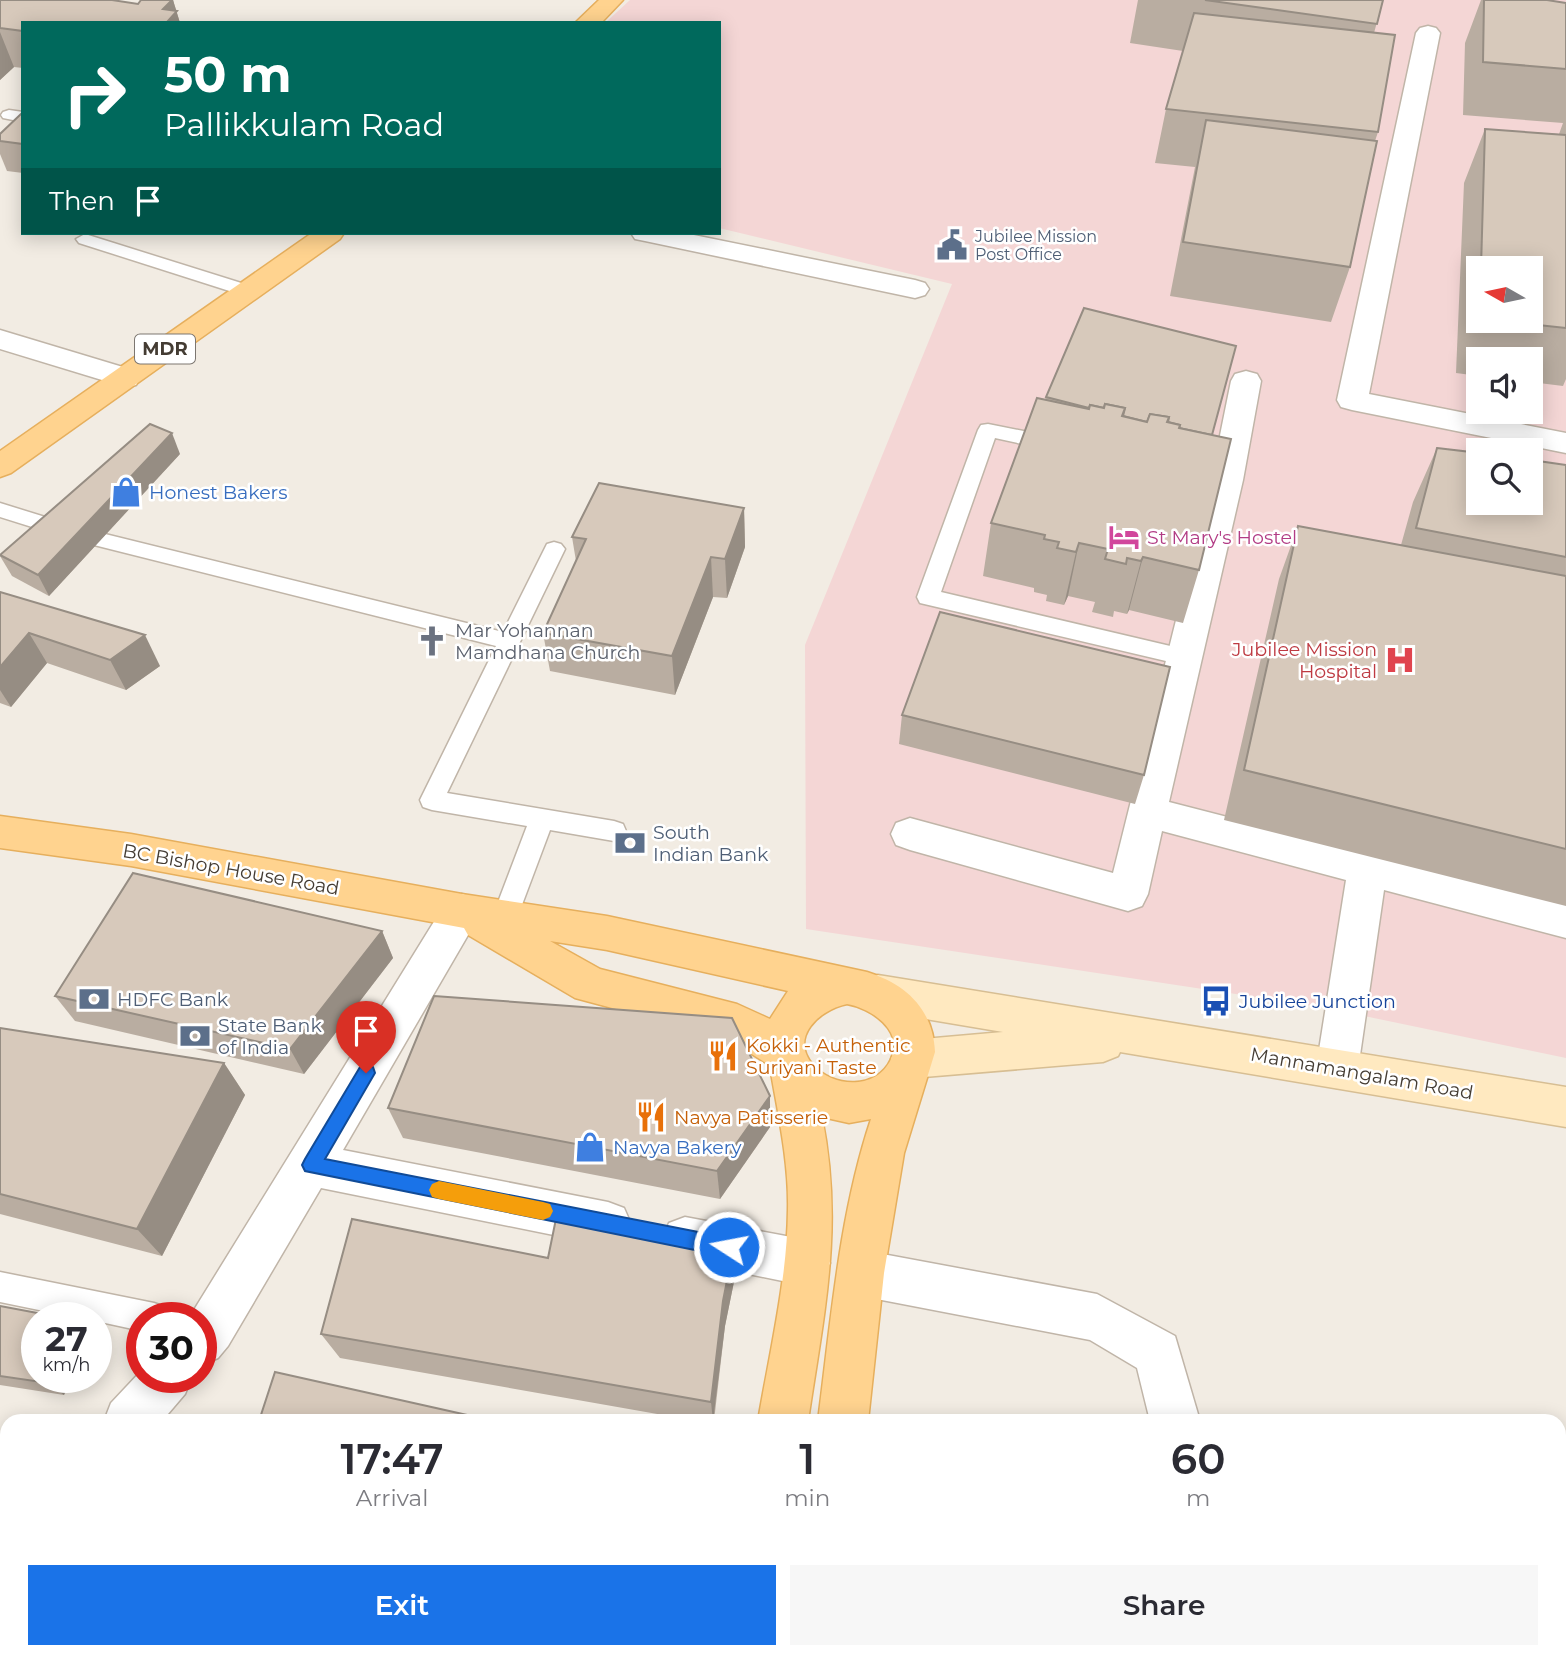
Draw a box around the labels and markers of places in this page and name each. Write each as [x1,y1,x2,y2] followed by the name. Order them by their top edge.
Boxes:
[974,227,1097,264] place label: Jubilee Mission Post Office
[935,228,969,262] public building icon: Jubilee Mission Post Office
[109,475,143,509] shop icon: Honest Bakers
[149,481,287,504] place label: Honest Bakers
[1107,520,1141,554] hotel icon: St Mary's Hostel
[1147,526,1297,549] place label: St Mary's Hostel
[455,619,640,664] place label: Mar Yohannan Mamdhana Church
[415,624,449,658] church icon: Mar Yohannan Mamdhana Church
[1231,638,1377,683] place label: Jubilee Mission Hospital
[1383,643,1417,677] hospital icon: Jubilee Mission Hospital
[653,821,769,866] place label: South Indian Bank
[613,826,647,860] bank icon: South Indian Bank
[77,982,111,1016] bank icon: HDFC Bank
[1199,984,1233,1018] bus stop icon: Jubilee Junction
[117,988,229,1011] place label: HDFC Bank
[1238,990,1396,1013] place label: Jubilee Junction
[336,1001,396,1073] pin
[218,1014,322,1059] place label: State Bank of India
[178,1019,212,1053] bank icon: State Bank of India
[746,1034,911,1079] place label: Kokki - Authentic Suriyani Taste
[706,1039,740,1073] restaurant icon: Kokki - Authentic Suriyani Taste
[634,1100,668,1134] restaurant icon: Navya Patisserie
[674,1106,828,1129] place label: Navya Patisserie
[573,1130,607,1164] shop icon: Navya Bakery
[613,1136,742,1159] place label: Navya Bakery

